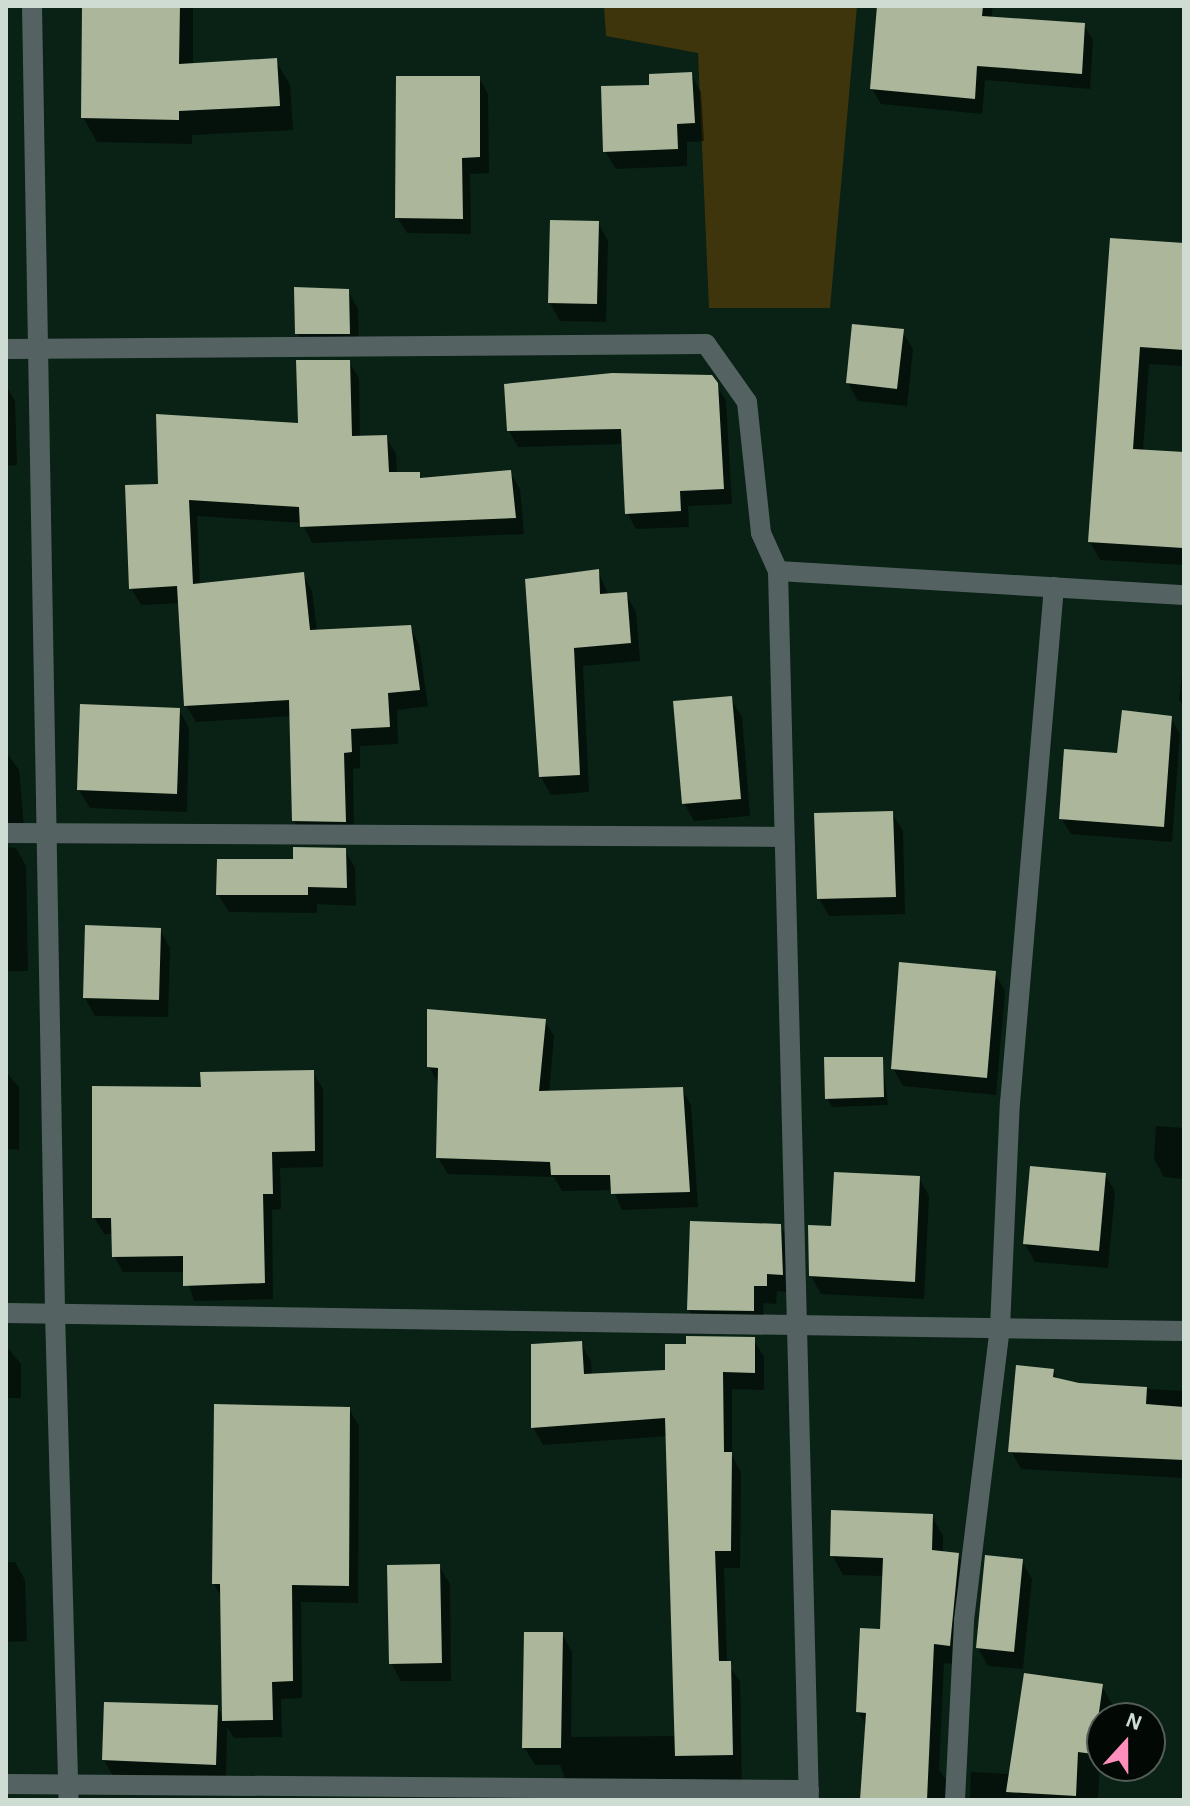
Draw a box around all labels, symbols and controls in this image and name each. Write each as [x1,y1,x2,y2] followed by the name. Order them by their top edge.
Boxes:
[1086,1702,1166,1782] north arrow
[1123,1708,1145,1734] text: N

